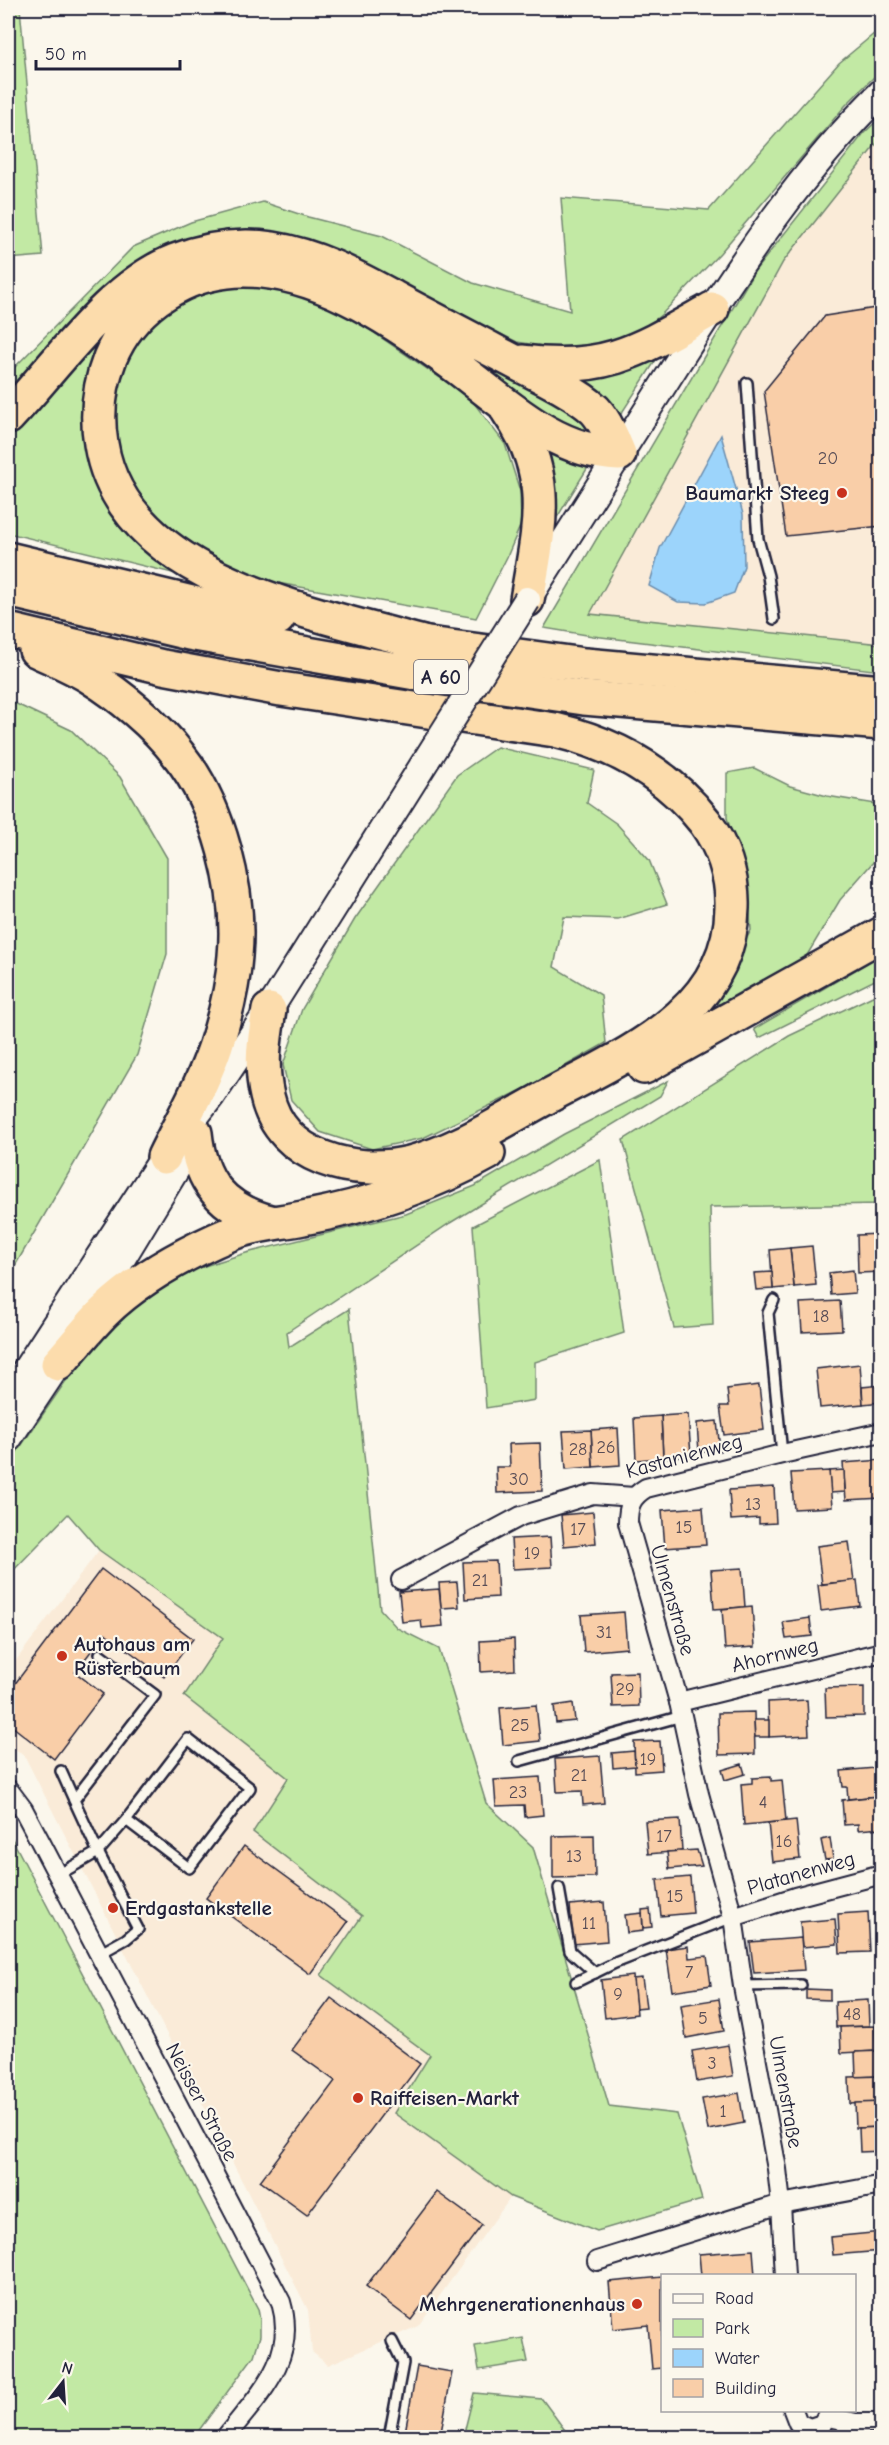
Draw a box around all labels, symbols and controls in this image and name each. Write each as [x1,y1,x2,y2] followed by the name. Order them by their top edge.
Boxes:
[36,33,180,71] scale bar
[45,44,87,65] text: 50 m
[818,448,838,469] house number: 20
[685,481,830,505] place label: Baumarkt Steeg
[835,486,849,500] marker: Baumarkt Steeg
[414,660,468,694] road number: A 60
[813,1306,829,1327] house number: 18
[623,1429,745,1483] street label: Kastanienweg
[596,1437,616,1458] house number: 26
[569,1439,587,1460] house number: 28
[509,1469,529,1490] house number: 30
[745,1494,761,1515] house number: 13
[676,1517,692,1538] house number: 15
[570,1519,586,1540] house number: 17
[646,1542,700,1658] street label: Ulmenstraße
[524,1543,540,1564] house number: 19
[472,1570,488,1591] house number: 21
[596,1622,612,1643] house number: 31
[74,1632,190,1680] place label: Autohaus am Rüsterbaum
[729,1633,821,1677] street label: Ahornweg
[55,1649,69,1663] marker: Autohaus am Rüsterbaum
[616,1679,634,1700] house number: 29
[510,1715,530,1736] house number: 25
[640,1749,656,1770] house number: 19
[571,1765,587,1786] house number: 21
[509,1782,527,1803] house number: 23
[759,1792,767,1813] house number: 4
[656,1826,672,1847] house number: 17
[776,1831,792,1852] house number: 16
[566,1846,582,1867] house number: 13
[744,1846,858,1900] street label: Platanenweg
[667,1886,683,1907] house number: 15
[125,1896,272,1920] place label: Erdgastankstelle
[106,1901,120,1915] marker: Erdgastankstelle
[582,1913,596,1934] house number: 11
[685,1962,694,1983] house number: 7
[613,1984,623,2005] house number: 9
[843,2004,861,2025] house number: 48
[698,2008,708,2029] house number: 5
[764,2034,808,2150] street label: Ulmenstraße
[161,2039,243,2165] street label: Neisser Straße
[707,2053,717,2074] house number: 3
[370,2086,520,2110] place label: Raiffeisen-Markt
[351,2091,365,2105] marker: Raiffeisen-Markt
[719,2101,727,2122] house number: 1
[661,2274,856,2412] legend
[715,2288,754,2309] text: Road
[419,2292,625,2316] place label: Mehrgenerationenhaus
[630,2297,644,2311] marker: Mehrgenerationenhaus
[715,2318,750,2339] text: Park
[715,2348,760,2369] text: Water
[33,2352,93,2412] north arrow
[59,2358,75,2379] text: N
[715,2378,777,2399] text: Building

